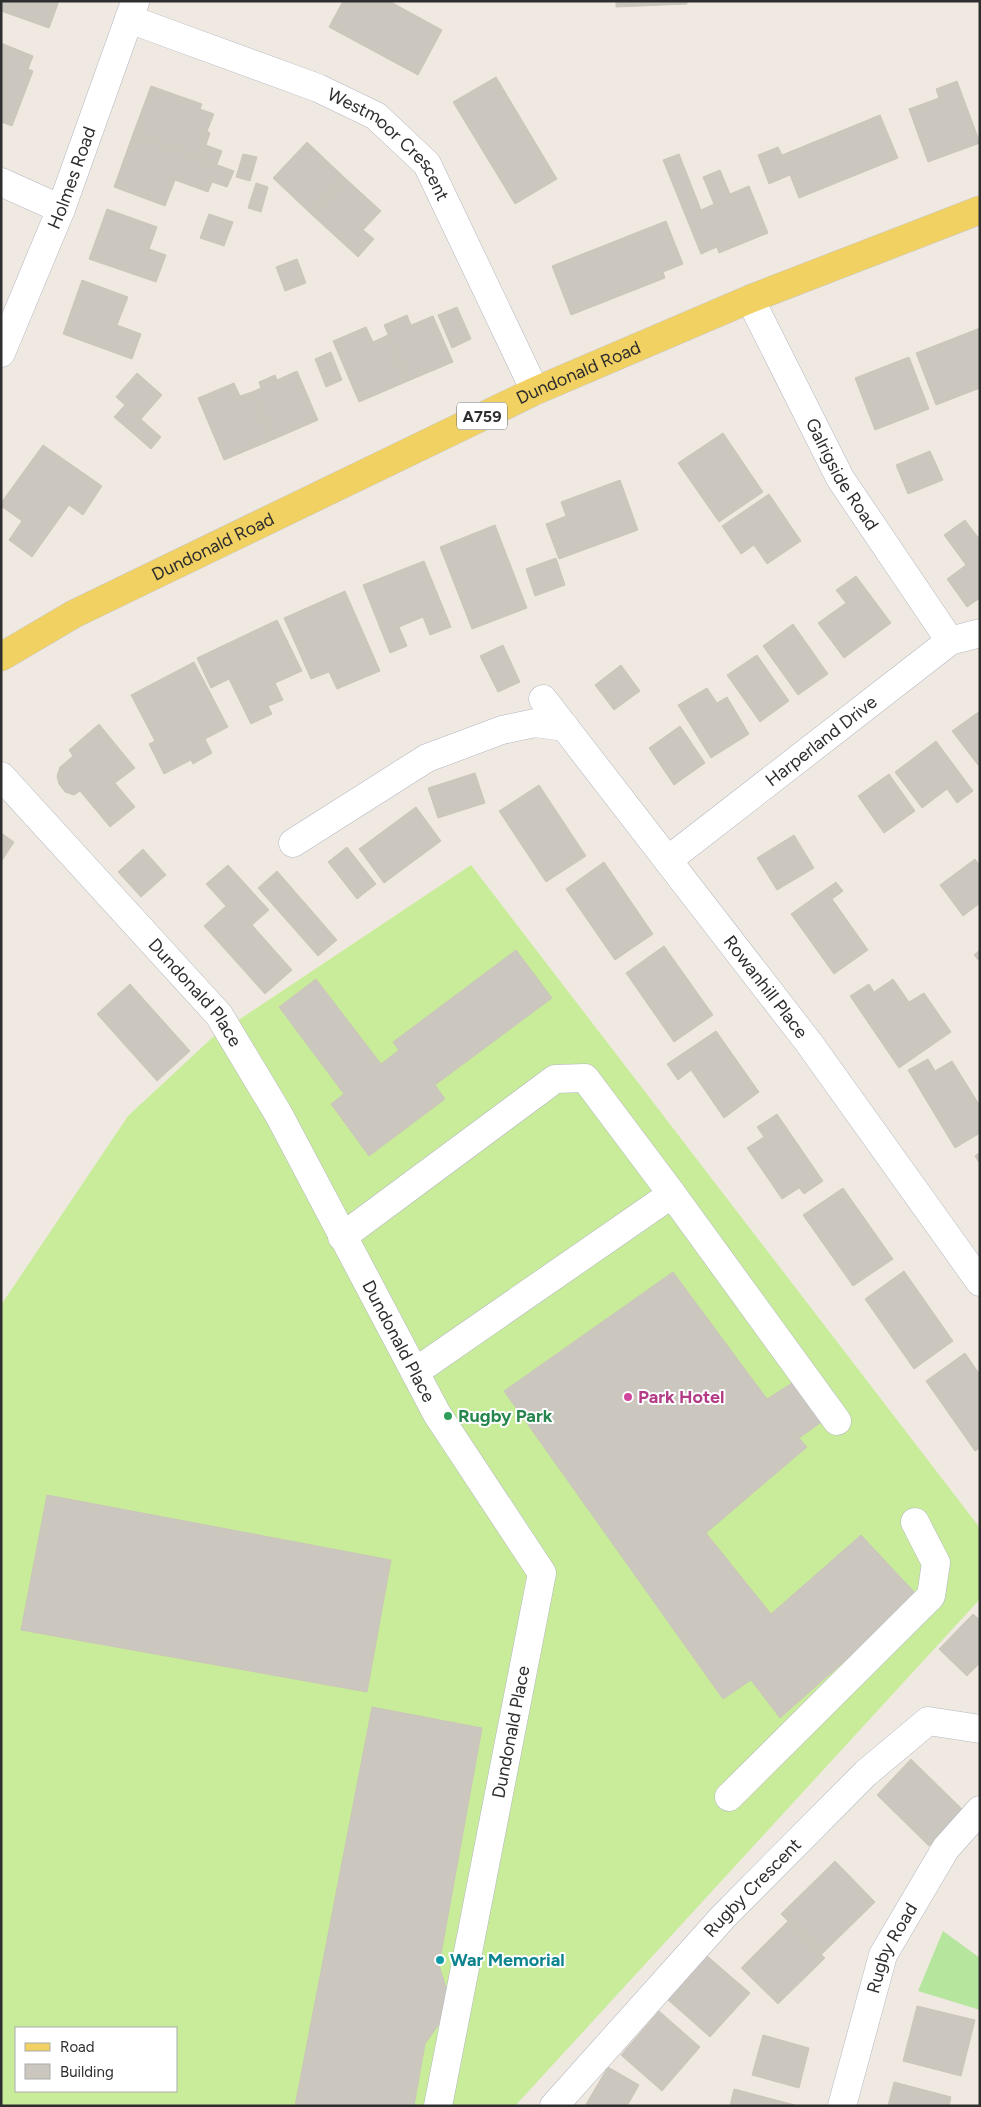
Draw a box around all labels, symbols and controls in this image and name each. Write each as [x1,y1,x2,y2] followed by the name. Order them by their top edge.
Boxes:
[324,83,454,204] street label: Westmoor Crescent
[43,124,101,232] street label: Holmes Road
[513,336,644,409] street label: Dundonald Road
[457,402,507,430] road number: A759
[801,414,883,535] street label: Galrigside Road
[148,508,278,586] street label: Dundonald Road
[761,691,882,791] street label: Harperland Drive
[719,931,813,1043] street label: Rowanhill Place
[144,934,247,1051] street label: Dundonald Place
[357,1276,440,1406] street label: Dundonald Place
[638,1386,725,1408] place label: Park Hotel
[622,1391,634,1403] marker: Park Hotel
[458,1405,553,1427] place label: Rugby Park
[442,1410,454,1422] marker: Rugby Park
[487,1664,535,1800] street label: Dundonald Place
[699,1834,806,1942] street label: Rugby Crescent
[862,1899,922,1996] street label: Rugby Road
[450,1949,565,1971] place label: War Memorial
[434,1954,446,1966] marker: War Memorial
[15,2027,178,2092] legend
[60,2038,95,2056] text: Road
[60,2063,114,2081] text: Building

